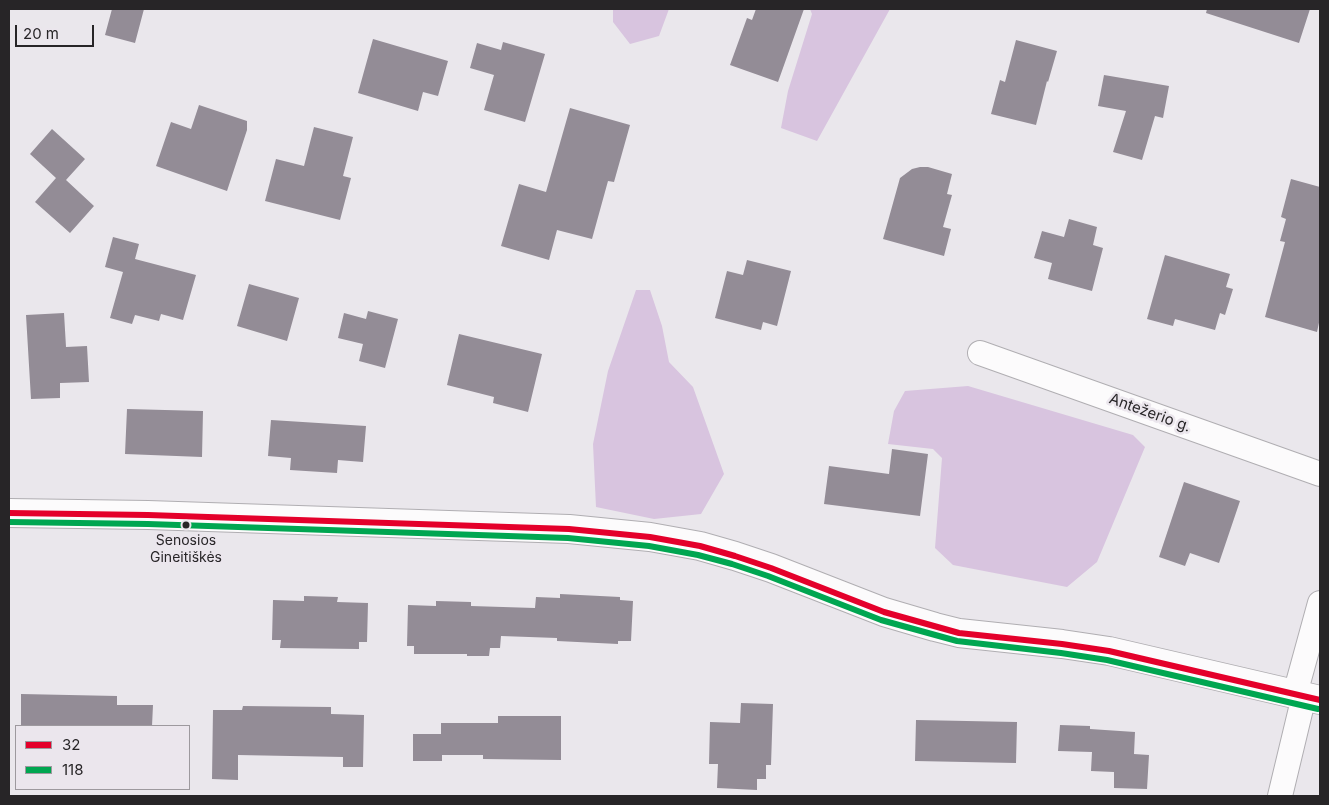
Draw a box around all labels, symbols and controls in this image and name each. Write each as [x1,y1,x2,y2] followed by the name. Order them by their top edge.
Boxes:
[18,15,96,47] scale bar
[23,24,59,43] text: 20 m
[1107,390,1193,436] street label: Antežerio g.
[181,520,191,530] marker: Senosios Gineitiškės
[150,533,222,566] place label: Senosios Gineitiškės
[15,725,190,790] legend
[62,735,80,754] text: 32
[62,760,83,779] text: 118

